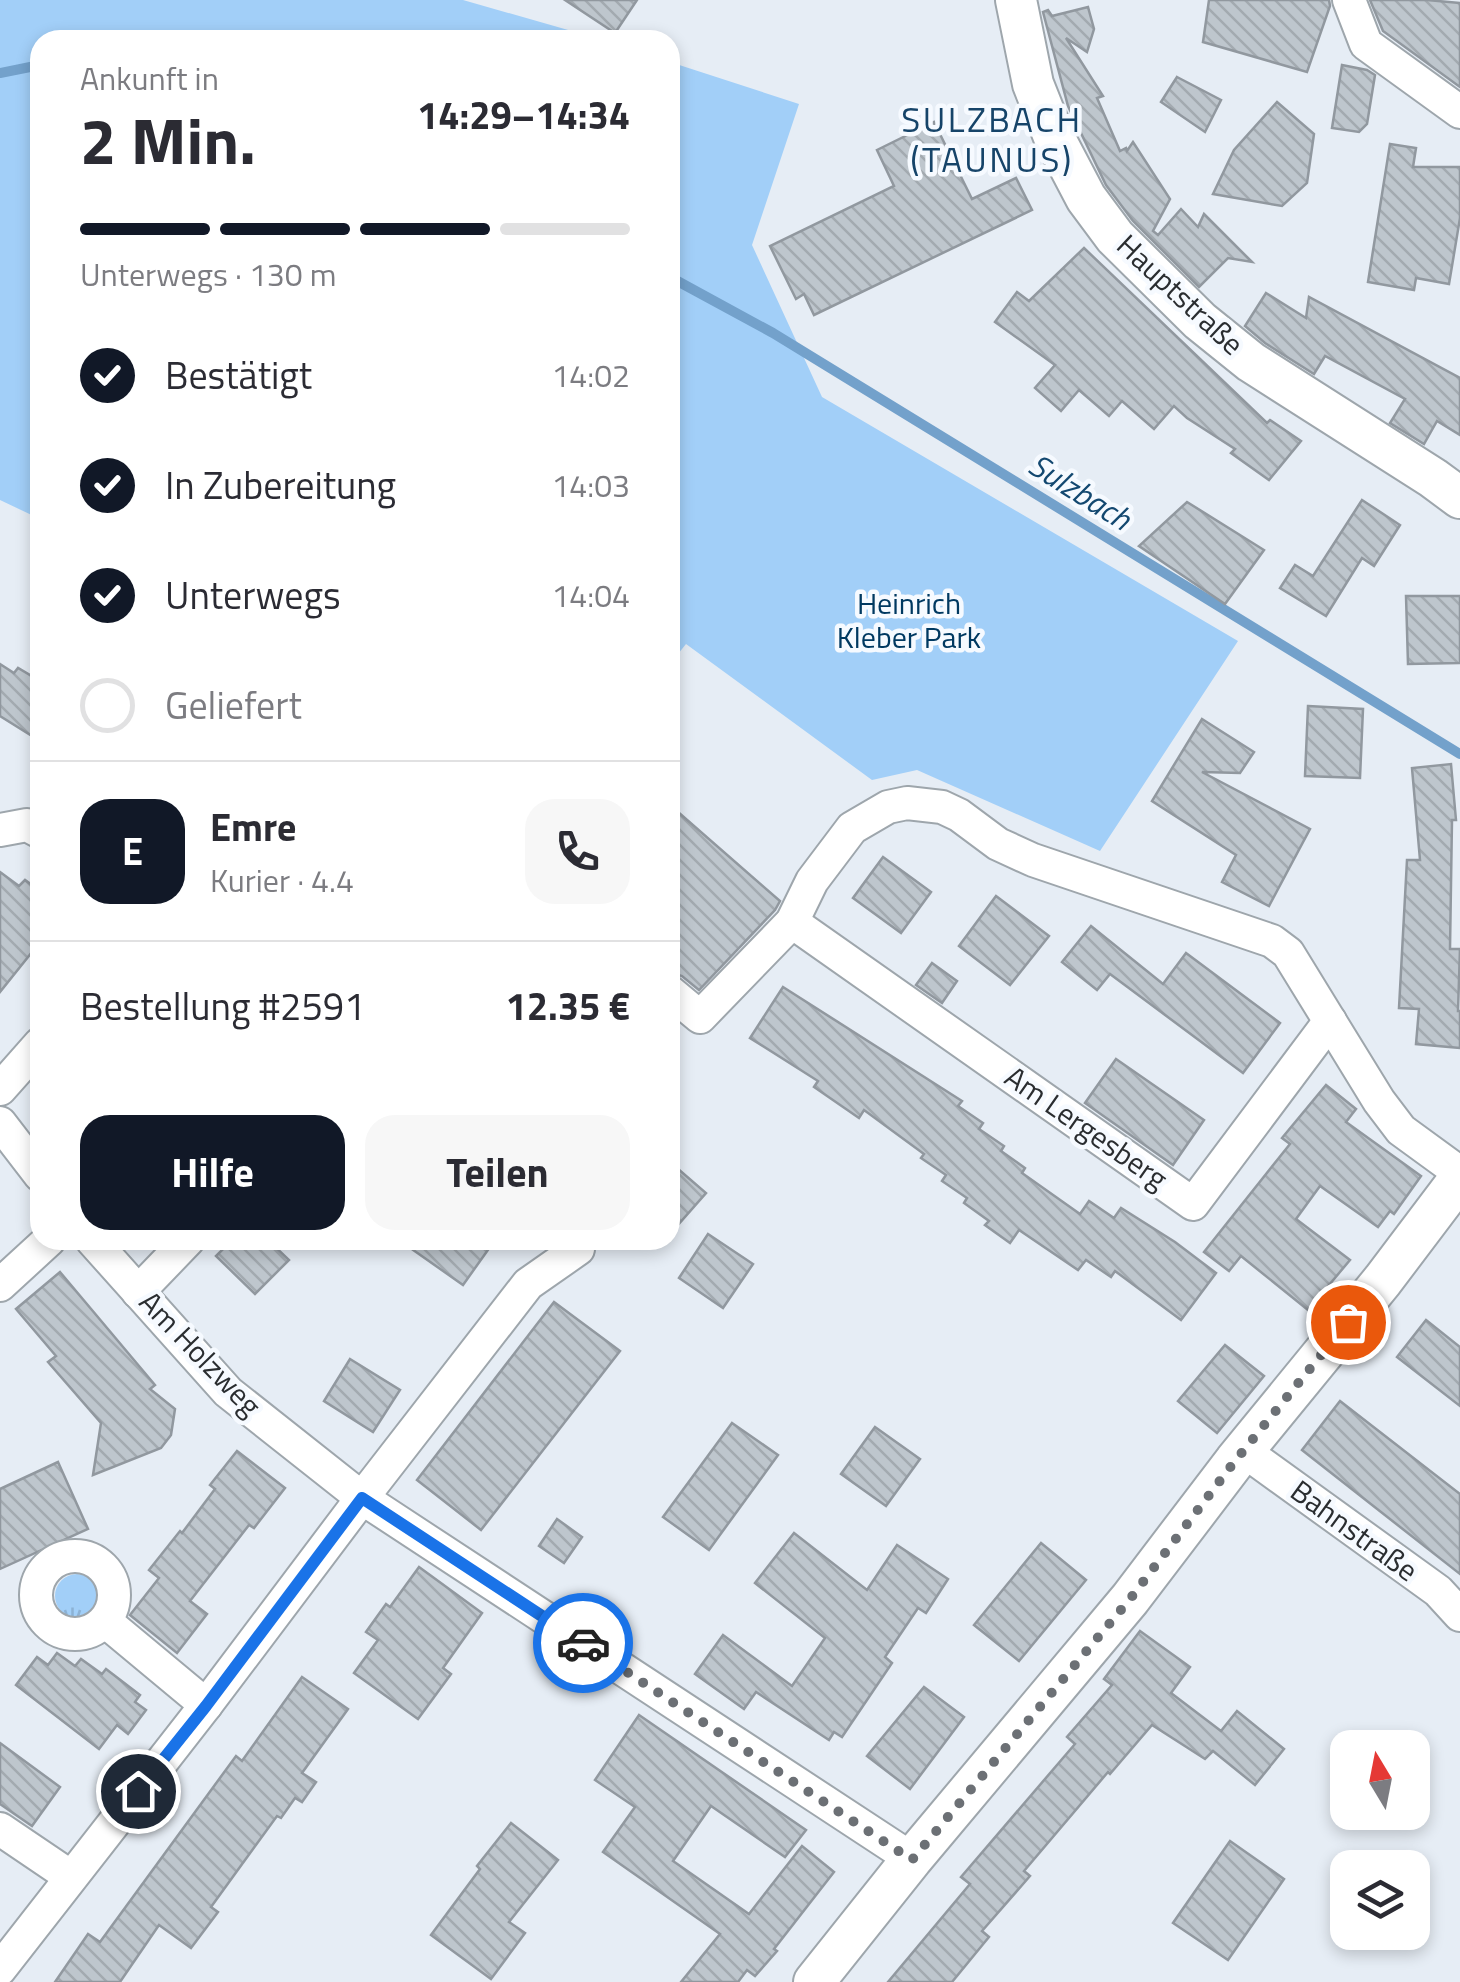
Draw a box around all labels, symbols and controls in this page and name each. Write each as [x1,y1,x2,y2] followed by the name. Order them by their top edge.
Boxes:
[80,54,219,102] text: Ankunft in
[417,86,630,144] text: 14:29–14:34
[80,90,256,189] text: 2 Min.
[901,92,1083,186] district label: SULZBACH (TAUNUS)
[1107,223,1255,366] street label: Hauptstraße
[80,250,336,298] text: Unterwegs · 130 m
[165,346,312,404] text: Bestätigt
[80,348,135,403] icon: check
[551,351,630,399] text: 14:02
[1020,441,1142,542] water label: Sulzbach
[165,456,396,514] text: In Zubereitung
[80,458,135,513] icon: check
[551,461,630,509] text: 14:03
[165,566,341,624] text: Unterwegs
[80,568,135,623] icon: check
[551,571,630,619] text: 14:04
[837,580,981,660] park label: Heinrich Kleber Park
[165,676,302,734] text: Geliefert
[210,798,296,856] text: Emre
[525,799,630,904] button: phone
[122,822,143,880] text: E
[210,856,354,904] text: Kurier · 4.4
[80,977,365,1035] text: Bestellung #2591
[506,977,630,1035] text: 12.35 €
[996,1054,1178,1201] street label: Am Lergesberg
[80,1115,345,1230] button: Hilfe
[365,1115,630,1230] button: Teilen
[129,1280,273,1427] street label: Am Holzweg
[1306,1280,1391,1365] pin
[1321,1295,1376,1350] icon: bag
[1281,1468,1428,1592] street label: Bahnstraße
[533,1593,633,1693] courier
[556,1616,611,1671] icon: car
[1330,1730,1430,1830] north arrow
[1330,1730,1430,1950] map controls
[96,1749,181,1834] pin
[111,1764,166,1819] icon: home
[1330,1850,1430,1950] button: layers

